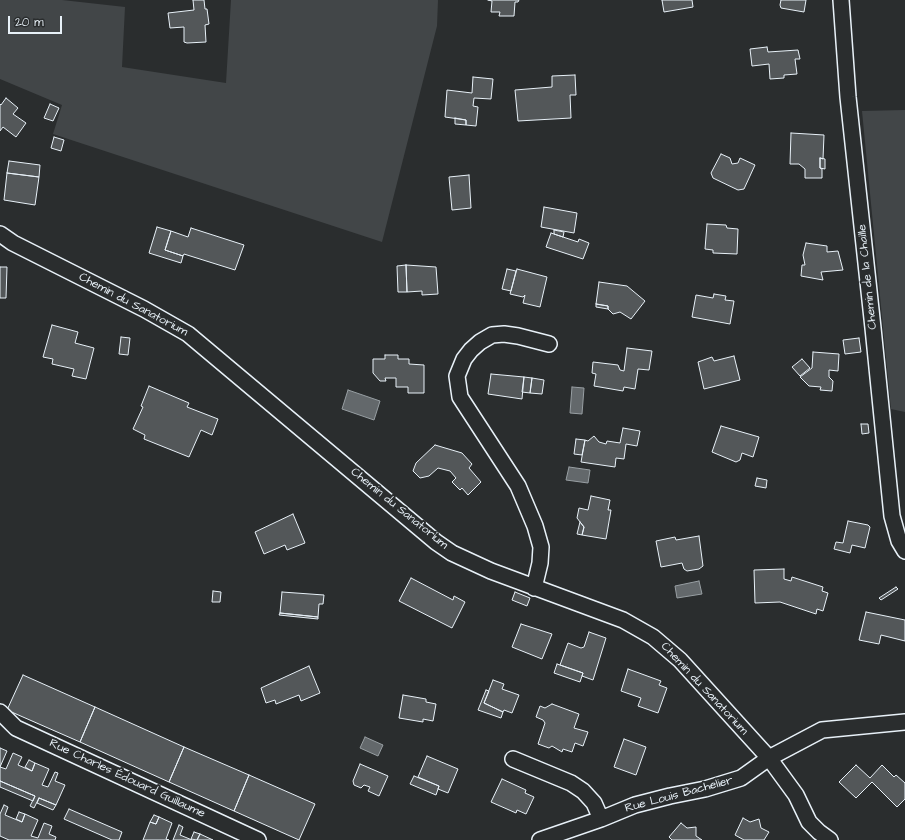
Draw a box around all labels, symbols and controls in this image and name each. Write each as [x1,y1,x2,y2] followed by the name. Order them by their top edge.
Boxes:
[10,8,64,34] scale bar
[15,14,44,31] text: 20 m
[855,224,881,330] street label: Chemin de la Chaille
[76,270,190,340] street label: Chemin du Sanatorium
[347,465,451,553] street label: Chemin du Sanatorium
[657,640,751,738] street label: Chemin du Sanatorium
[47,737,207,821] street label: Rue Charles Édouard Guillaume
[623,774,735,816] street label: Rue Louis Bachelier

